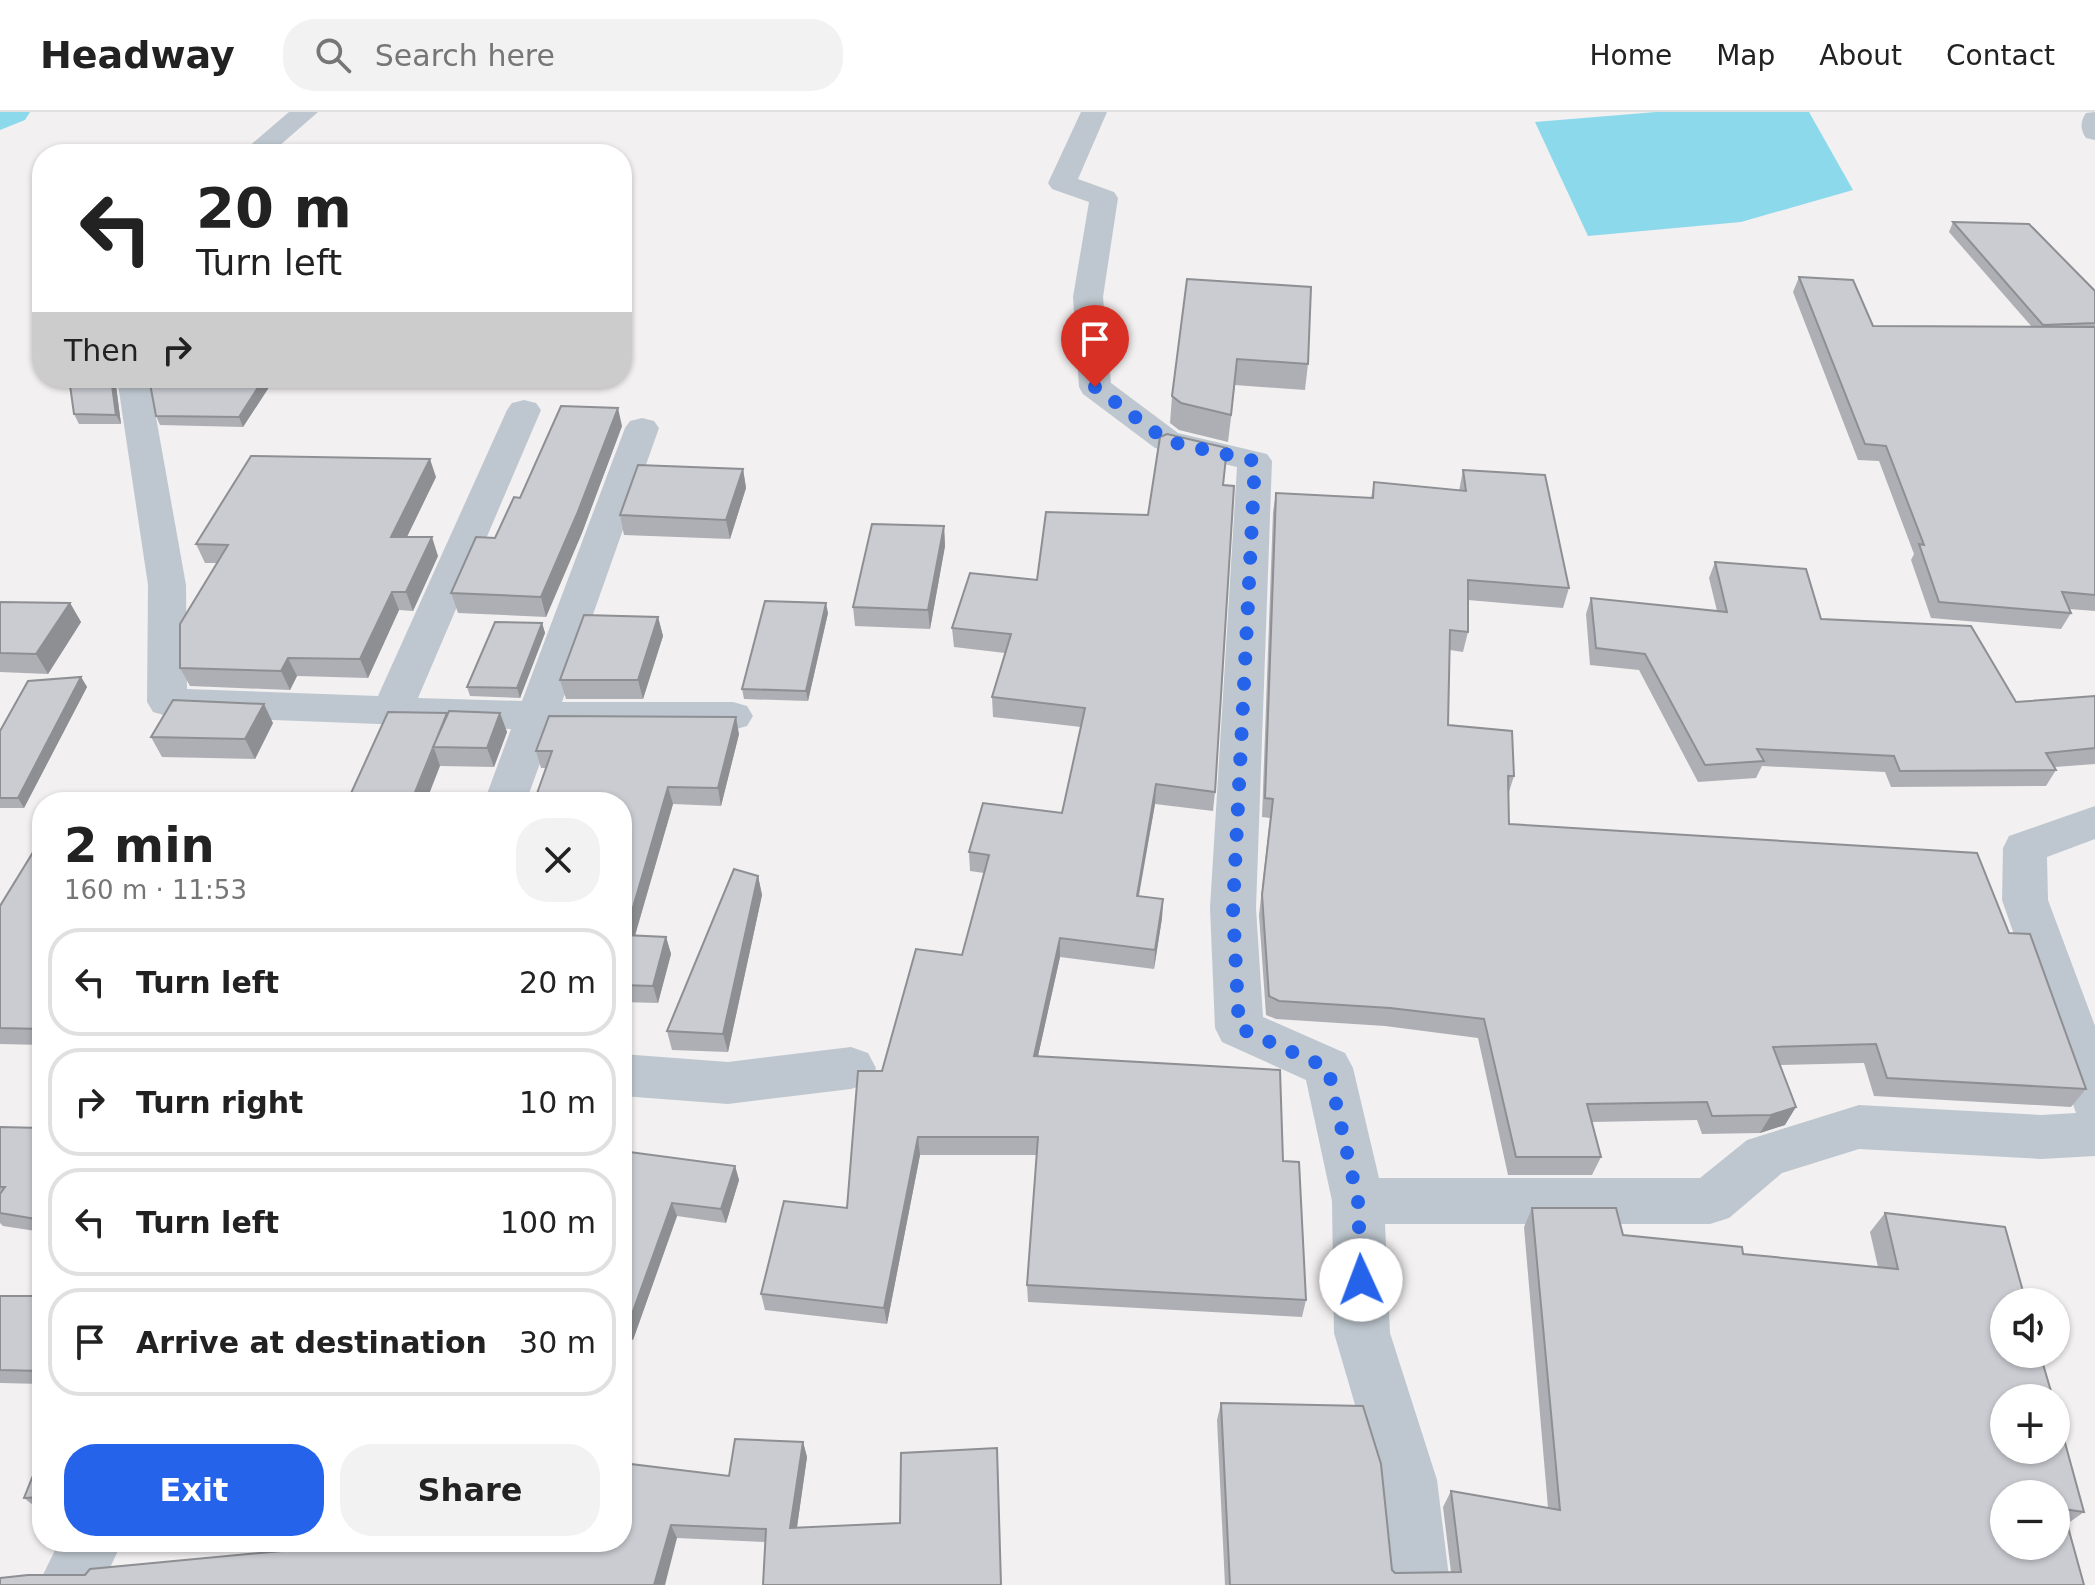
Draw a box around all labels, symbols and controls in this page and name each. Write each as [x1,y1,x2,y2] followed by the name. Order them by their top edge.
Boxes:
[283,19,843,91] search box
[40,33,235,77] text: Headway
[311,33,355,77] icon: search
[375,38,555,73] text: Search here
[1589,39,1672,72] text: Home
[1716,39,1775,72] text: Map
[1819,39,1902,72] text: About
[1946,39,2055,72] text: Contact
[196,175,352,240] text: 20 m
[64,176,168,280] icon: left
[196,242,342,283] text: Turn left
[1061,305,1129,387] pin
[1073,317,1117,361] icon: arrive
[155,328,199,372] icon: right
[64,333,139,368] text: Then
[64,817,215,873] text: 2 min
[516,818,600,902] button: close
[64,875,247,905] text: 160 m · 11:53
[68,960,112,1004] icon: left
[136,965,279,1000] text: Turn left
[519,965,596,1000] text: 20 m
[68,1080,112,1124] icon: right
[136,1085,303,1120] text: Turn right
[519,1085,596,1120] text: 10 m
[68,1200,112,1244] icon: left
[136,1205,279,1240] text: Turn left
[500,1205,596,1240] text: 100 m
[1319,1238,1403,1322] position arrow
[1990,1288,2070,1560] map controls
[1990,1288,2070,1368] button: sound
[68,1320,112,1364] icon: arrive
[136,1325,487,1360] text: Arrive at destination
[519,1325,596,1360] text: 30 m
[1990,1384,2070,1464] button: +
[64,1444,324,1536] button: Exit
[340,1444,600,1536] button: Share
[1990,1480,2070,1560] button: −

